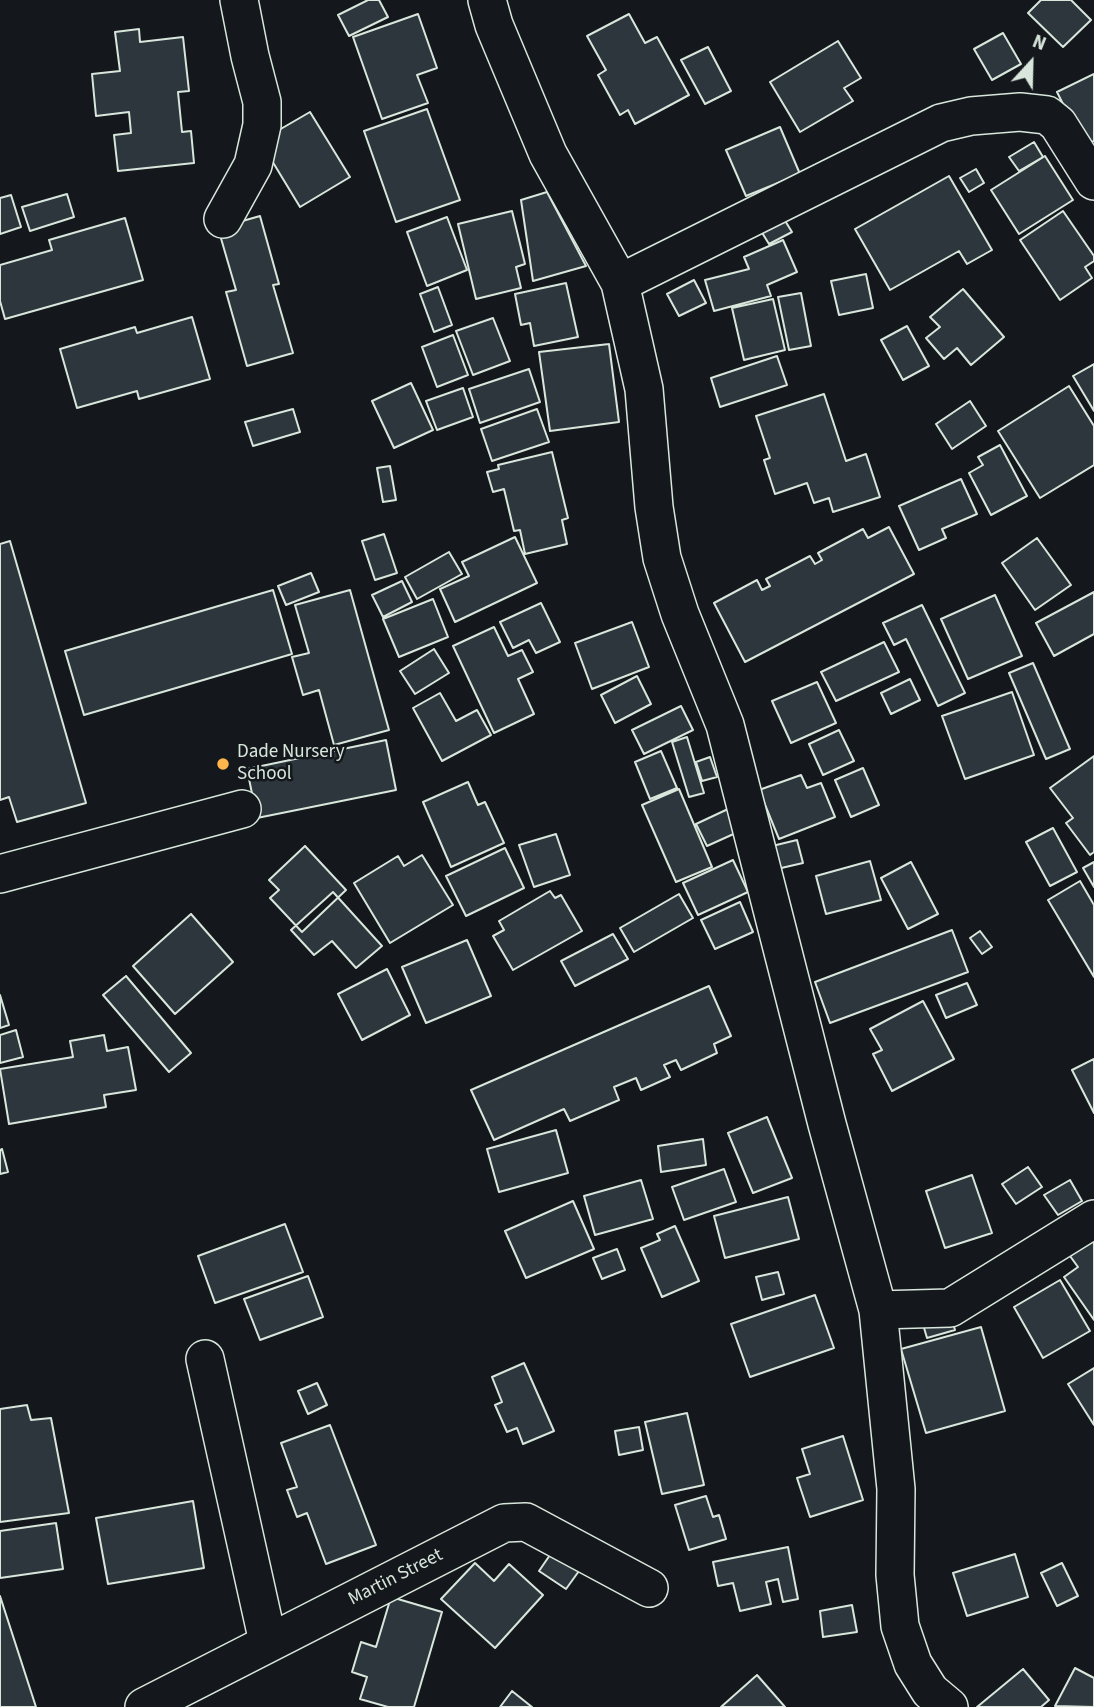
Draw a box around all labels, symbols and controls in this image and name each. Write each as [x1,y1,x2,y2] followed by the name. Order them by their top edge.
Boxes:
[996,28,1066,98] north arrow
[1028,28,1050,58] text: N
[237,742,345,786] place label: Dade Nursery School
[215,756,231,772] marker: Dade Nursery School
[345,1544,447,1612] street label: Martin Street

